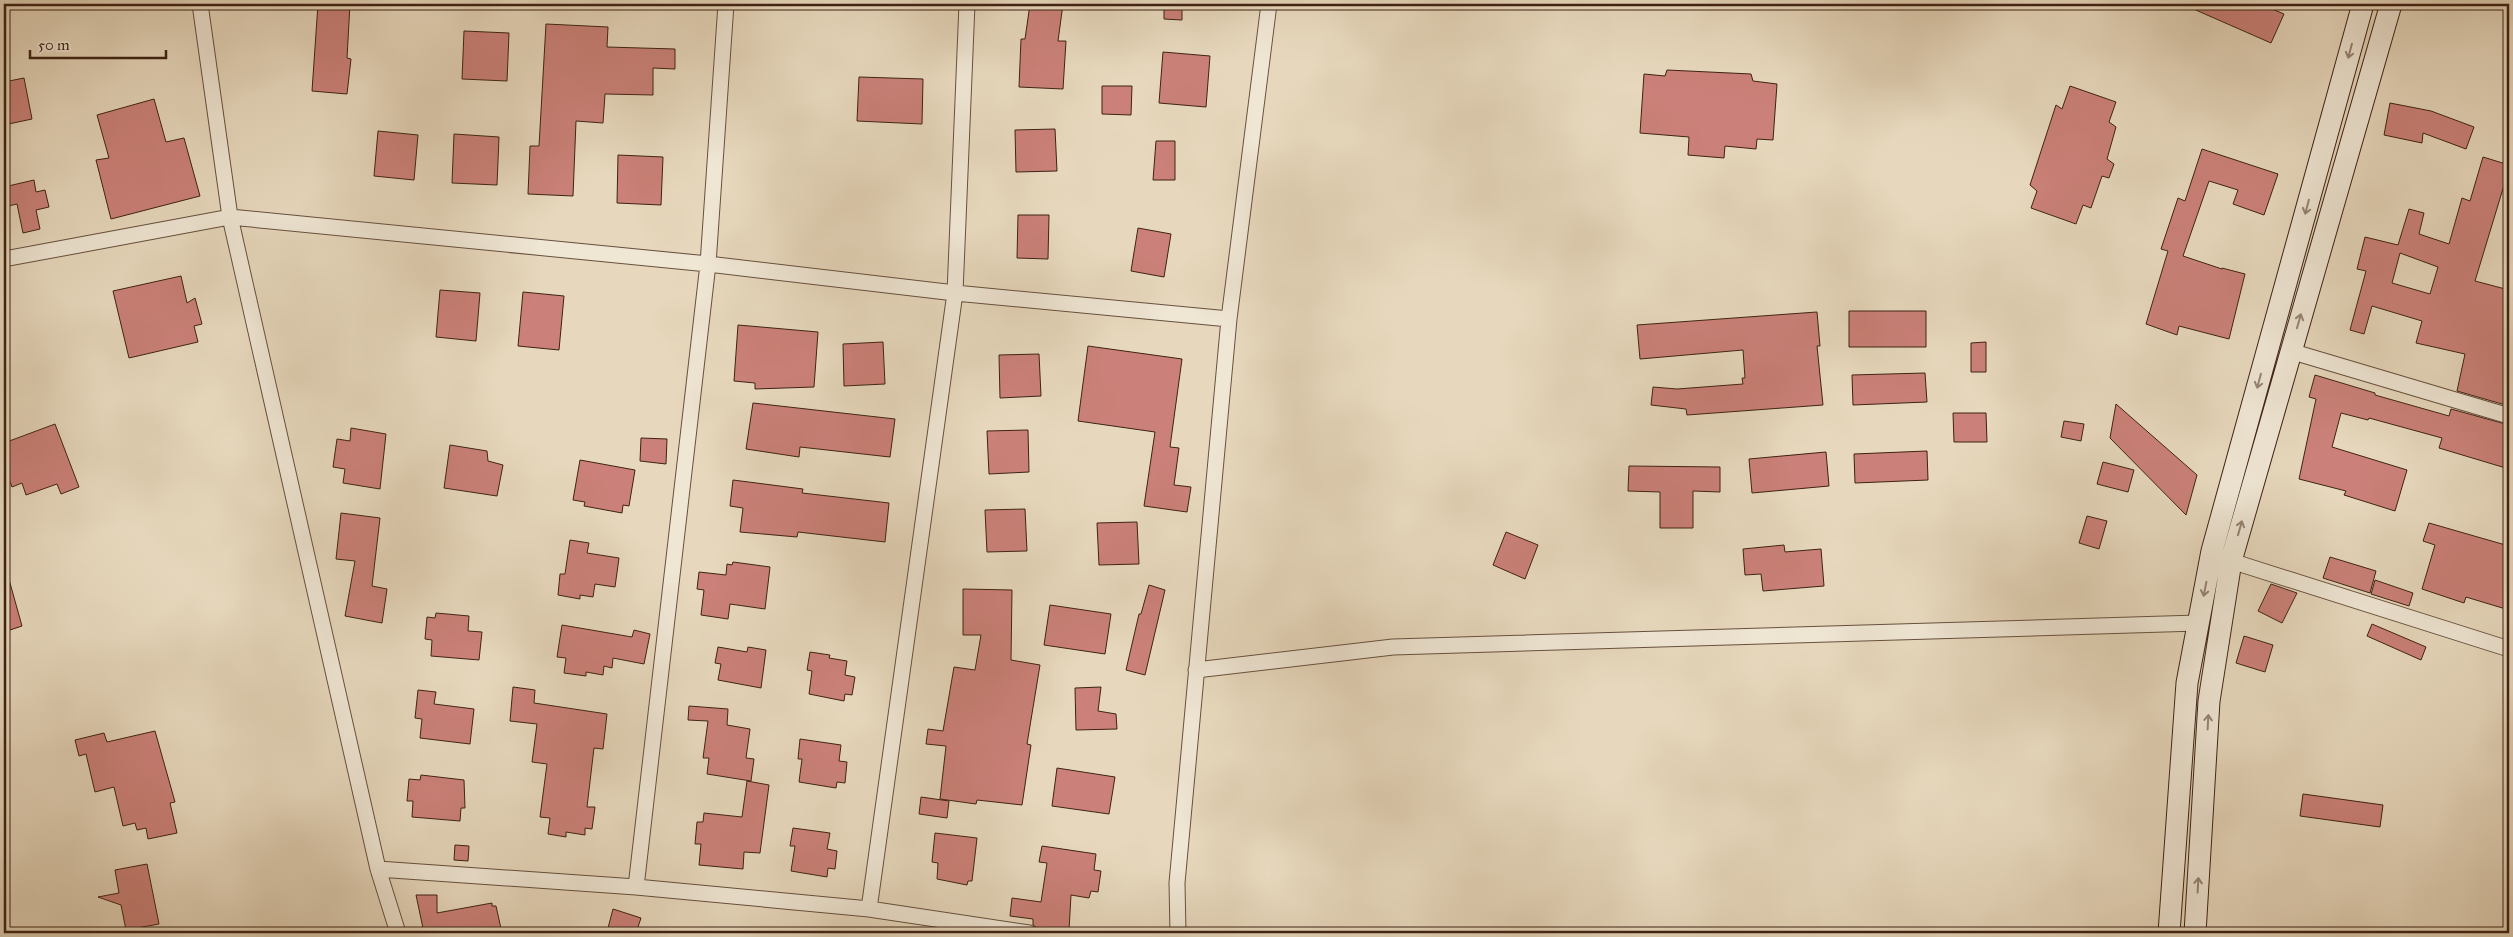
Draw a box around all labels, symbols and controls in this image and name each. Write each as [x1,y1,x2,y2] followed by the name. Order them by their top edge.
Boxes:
[30,28,166,60] scale bar
[38,36,70,54] text: 50 m
[2345,42,2354,58] one-way arrow
[2301,199,2311,215] one-way arrow
[2295,313,2304,329] one-way arrow
[2253,372,2263,388] one-way arrow
[2236,520,2246,536] one-way arrow
[2199,580,2209,596] one-way arrow
[2203,715,2212,731] one-way arrow
[2194,877,2203,893] one-way arrow

